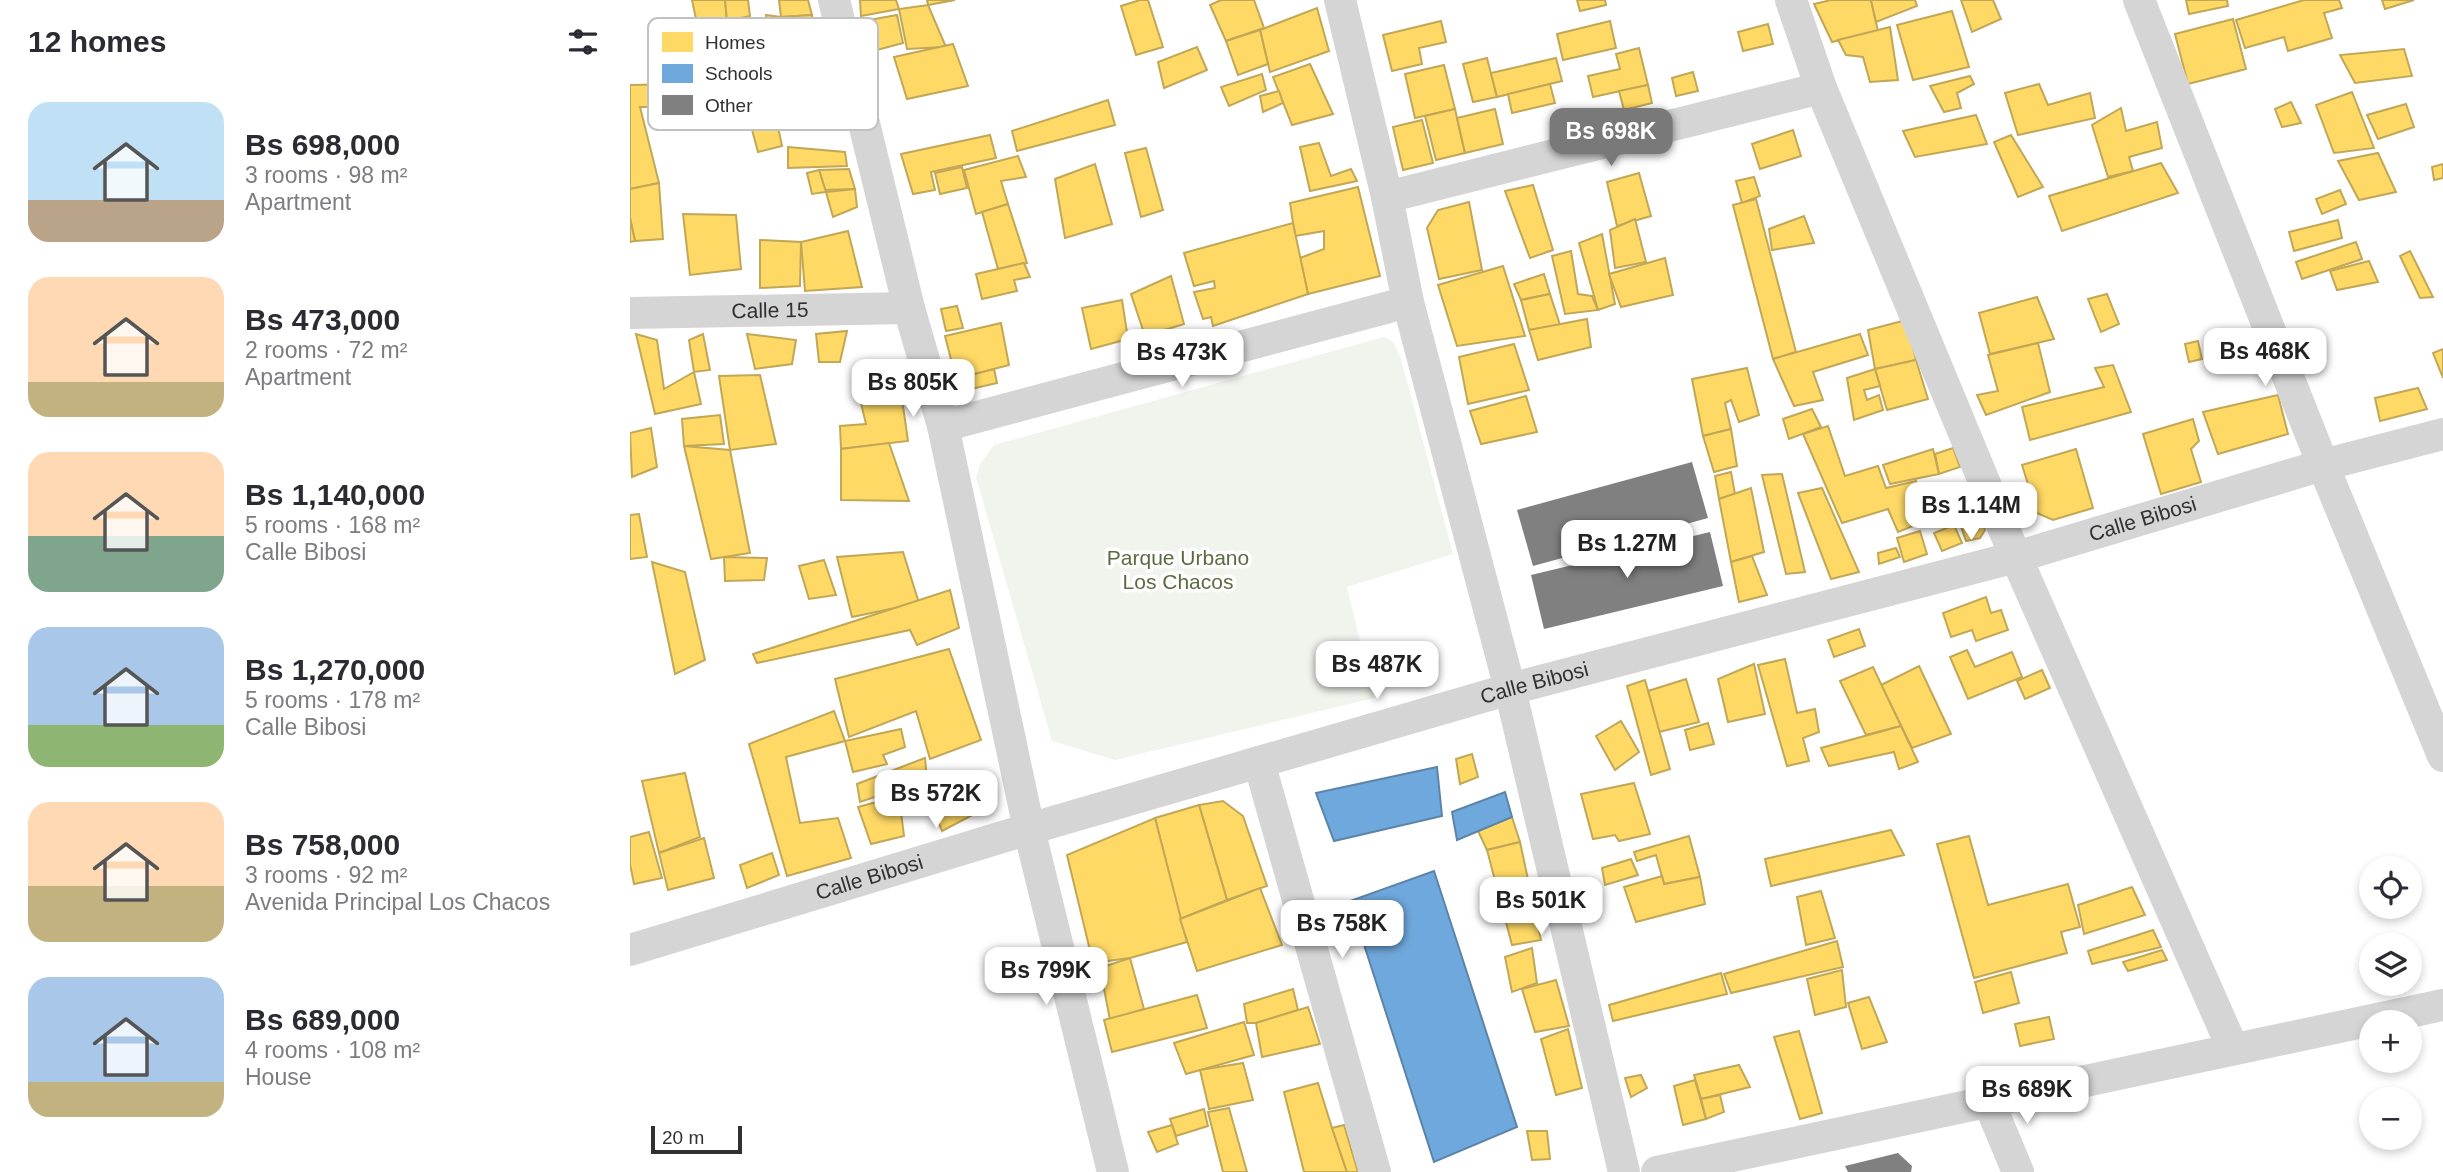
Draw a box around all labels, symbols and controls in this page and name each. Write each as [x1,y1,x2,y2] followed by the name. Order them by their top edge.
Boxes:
[648,18,878,130] legend
[564,23,602,61] icon: filters
[28,25,166,58] text: 12 homes
[705,32,765,53] text: Homes
[705,63,773,84] text: Schools
[705,95,753,116] text: Other
[1546,108,1676,168] pin: Bs 698K
[1566,118,1656,144] text: Bs 698K
[245,128,400,161] text: Bs 698,000
[84,130,168,214] icon: home
[245,162,407,188] text: 3 rooms · 98 m²
[245,189,351,215] text: Apartment
[731,298,809,322] street label: Calle 15
[245,303,400,336] text: Bs 473,000
[84,305,168,389] icon: home
[2200,328,2330,388] pin: Bs 468K
[1117,330,1247,389] pin: Bs 473K
[245,337,407,363] text: 2 rooms · 72 m²
[2220,338,2310,364] text: Bs 468K
[1137,339,1227,365] text: Bs 473K
[848,360,978,419] pin: Bs 805K
[245,364,351,390] text: Apartment
[868,369,958,395] text: Bs 805K
[245,478,425,511] text: Bs 1,140,000
[84,480,168,564] icon: home
[1899,482,2043,542] pin: Bs 1.14M
[1921,492,2021,518] text: Bs 1.14M
[2086,492,2199,546] street label: Calle Bibosi
[245,512,420,538] text: 5 rooms · 168 m²
[1555,520,1699,580] pin: Bs 1.27M
[1577,530,1677,556] text: Bs 1.27M
[245,539,366,565] text: Calle Bibosi
[1107,546,1249,593] park label: Parque Urbano Los Chacos
[1312,642,1442,701] pin: Bs 487K
[1332,651,1422,677] text: Bs 487K
[245,653,425,686] text: Bs 1,270,000
[84,655,168,739] icon: home
[1477,657,1591,708] street label: Calle Bibosi
[245,687,420,713] text: 5 rooms · 178 m²
[245,714,366,740] text: Calle Bibosi
[871,770,1001,830] pin: Bs 572K
[891,780,981,806] text: Bs 572K
[245,828,400,861] text: Bs 758,000
[84,830,168,914] icon: home
[813,850,926,904] street label: Calle Bibosi
[2359,856,2422,1150] map controls
[2359,856,2422,919] button: locate
[245,862,407,888] text: 3 rooms · 92 m²
[1476,878,1606,937] pin: Bs 501K
[1496,887,1586,913] text: Bs 501K
[245,889,550,915] text: Avenida Principal Los Chacos
[1277,900,1407,960] pin: Bs 758K
[1297,910,1387,936] text: Bs 758K
[2359,933,2422,996] button: layers
[981,948,1111,1007] pin: Bs 799K
[1001,957,1091,983] text: Bs 799K
[245,1003,400,1036] text: Bs 689,000
[84,1005,168,1089] icon: home
[2359,1010,2422,1073] button: +
[245,1037,420,1063] text: 4 rooms · 108 m²
[245,1064,311,1090] text: House
[1962,1066,2092,1126] pin: Bs 689K
[1982,1076,2072,1102] text: Bs 689K
[2359,1087,2422,1150] button: −
[651,1123,742,1155] scale bar
[662,1127,704,1148] text: 20 m

